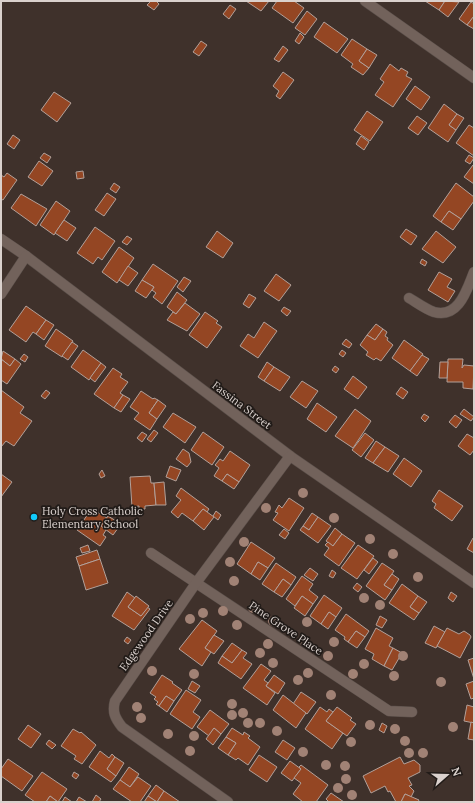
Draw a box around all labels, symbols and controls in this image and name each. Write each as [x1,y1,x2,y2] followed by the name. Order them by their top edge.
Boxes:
[209,378,275,432] street label: Fassina Street
[42,504,143,531] place label: Holy Cross Catholic Elementary School
[29,512,39,522] marker: Holy Cross Catholic Elementary School
[116,597,176,673] street label: Edgewood Drive
[246,598,326,658] street label: Pine Grove Place
[427,755,467,795] north arrow
[448,765,465,778] text: N

